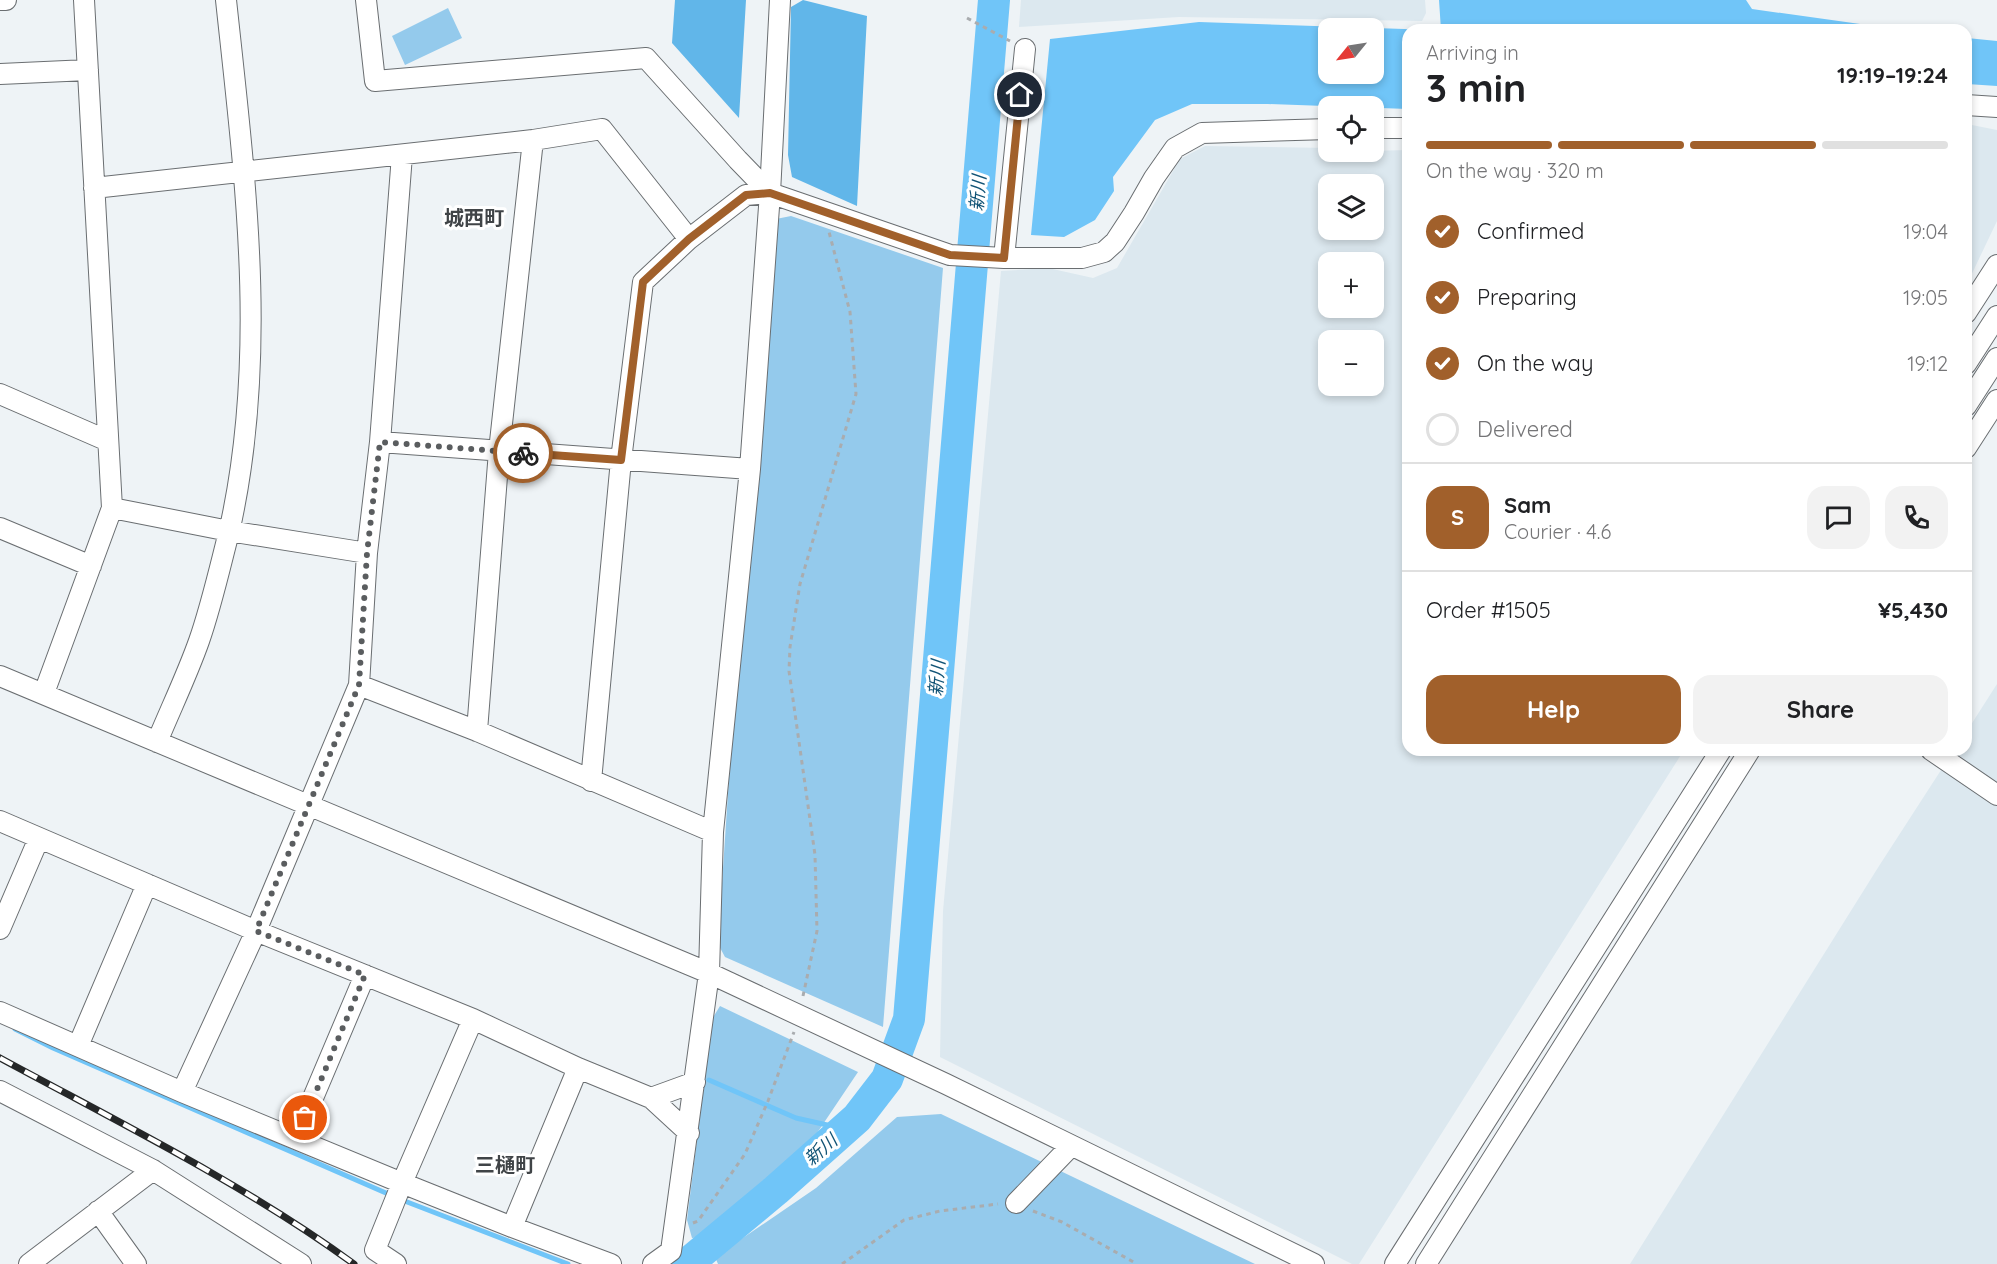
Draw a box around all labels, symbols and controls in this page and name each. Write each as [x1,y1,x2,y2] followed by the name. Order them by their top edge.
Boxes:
[1318,18,1384,84] north arrow
[1318,18,1384,396] map controls
[1426,40,1519,65] text: Arriving in
[1837,61,1948,89] text: 19:19–19:24
[1426,63,1526,112] text: 3 min
[994,69,1045,120] pin
[1003,78,1036,111] icon: home
[1318,96,1384,162] button: locate
[1426,158,1604,183] text: On the way · 320 m
[964,172,991,212] water label: 新川
[1318,174,1384,240] button: layers
[444,205,504,230] district label: 城西町
[1426,215,1459,248] icon: check
[1477,217,1584,245] text: Confirmed
[1903,219,1948,244] text: 19:04
[1318,252,1384,318] button: +
[1426,281,1459,314] icon: check
[1477,283,1577,311] text: Preparing
[1903,285,1948,310] text: 19:05
[1318,330,1384,396] button: −
[1426,347,1459,380] icon: check
[1477,349,1593,377] text: On the way
[1907,351,1948,376] text: 19:12
[1477,415,1573,443] text: Delivered
[493,423,553,483] courier
[507,437,540,470] icon: bike
[1807,486,1870,549] button: chat
[1885,486,1948,549] button: phone
[1504,491,1551,519] text: Sam
[1451,503,1464,531] text: S
[1504,519,1611,544] text: Courier · 4.6
[1426,596,1551,624] text: Order #1505
[1878,596,1948,624] text: ¥5,430
[923,657,950,697] water label: 新川
[1426,675,1681,744] button: Help
[1693,675,1948,744] button: Share
[279,1092,330,1143] pin
[288,1101,321,1134] icon: bag
[800,1128,843,1170] water label: 新川
[475,1152,535,1177] district label: 三樋町

